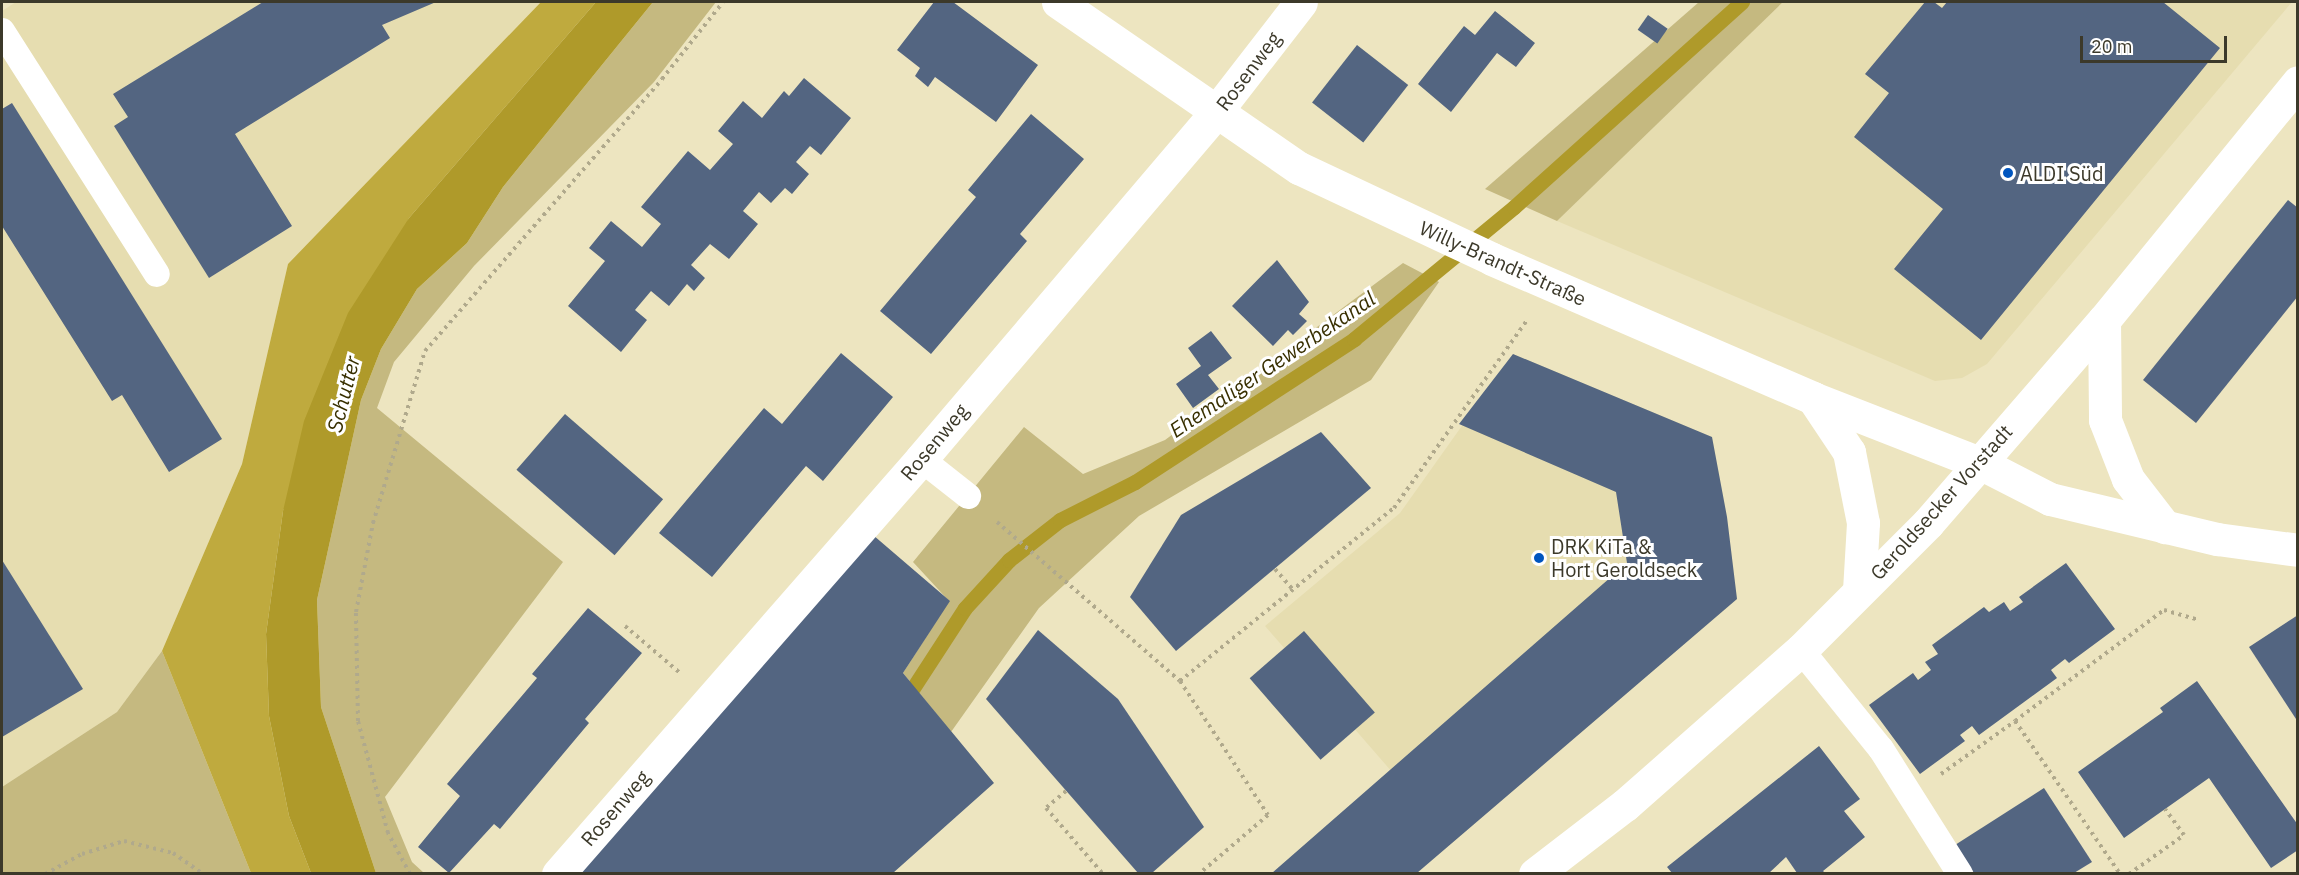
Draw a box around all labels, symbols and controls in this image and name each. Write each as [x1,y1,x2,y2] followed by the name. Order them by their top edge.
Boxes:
[2083,24,2230,62] scale bar
[1211,27,1285,115] street label: Rosenweg
[2091,35,2133,58] text: 20 m
[2020,161,2104,185] place label: ALDI Süd
[2001,166,2015,180] marker: ALDI Süd
[1416,215,1590,311] street label: Willy-Brandt-Straße
[1164,286,1380,442] water label: Ehemaliger Gewerbekanal
[321,353,365,435] water label: Schutter
[895,399,973,485] street label: Rosenweg
[1865,419,2017,585] street label: Geroldsecker Vorstadt
[1551,534,1697,581] place label: DRK KiTa & Hort Geroldseck
[1532,551,1546,565] marker: DRK KiTa & Hort Geroldseck
[576,765,654,851] street label: Rosenweg

